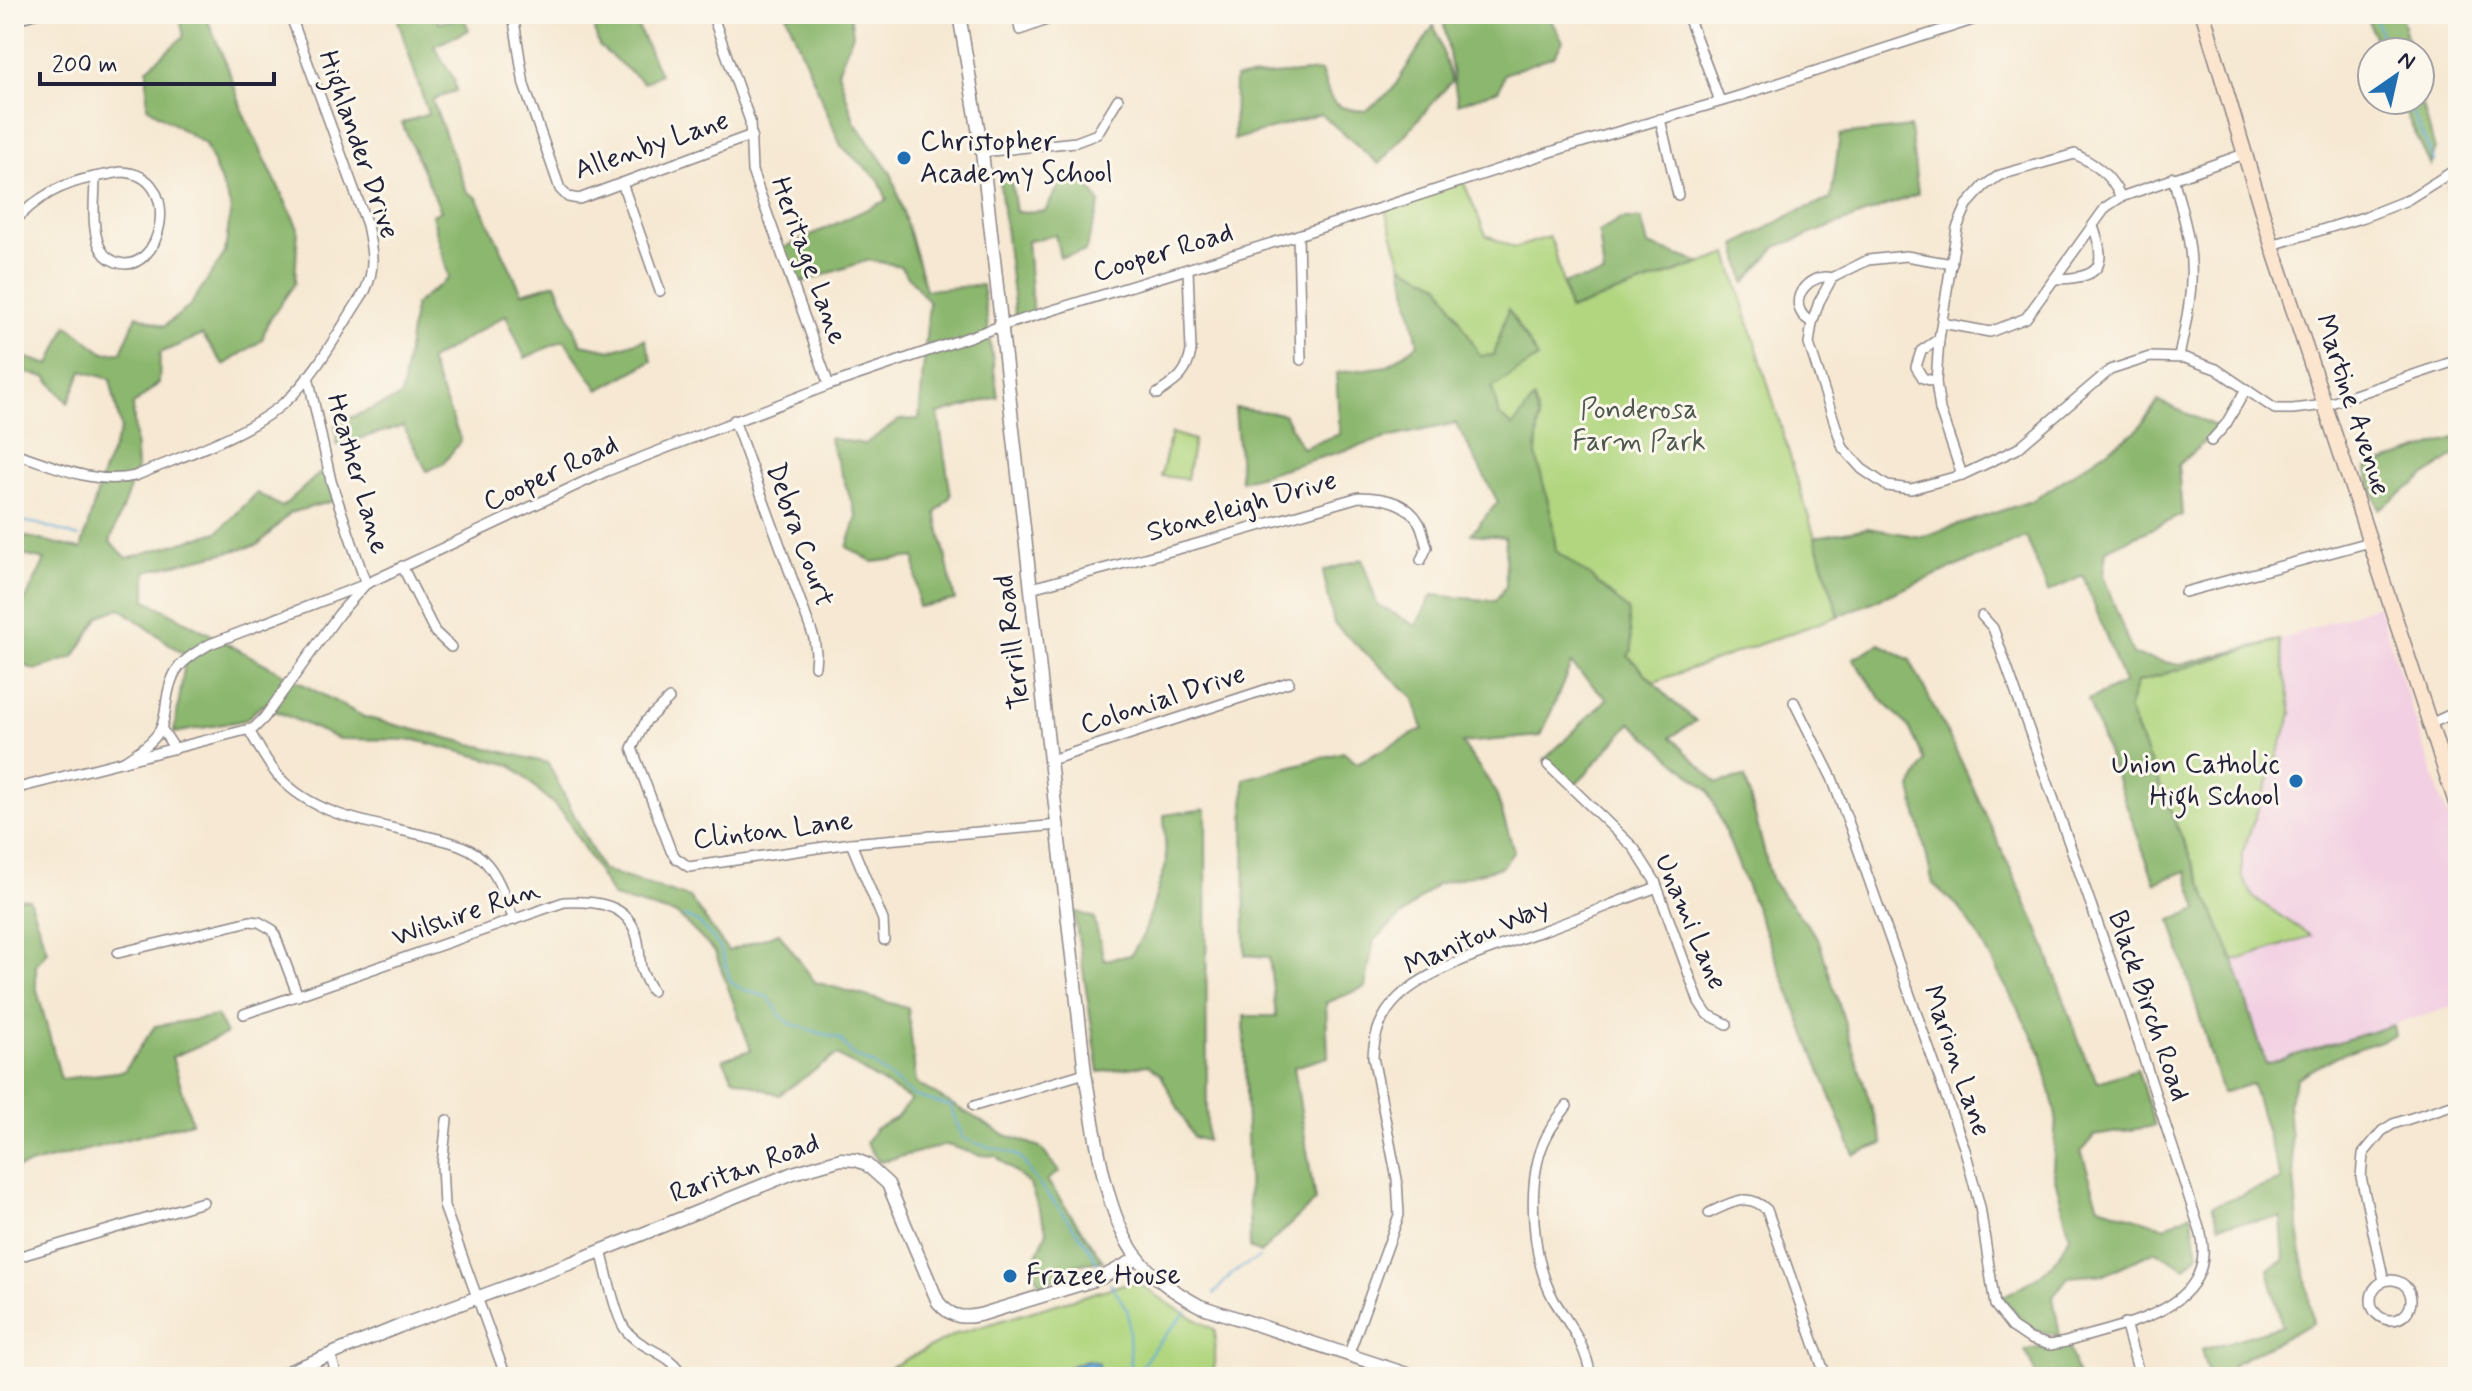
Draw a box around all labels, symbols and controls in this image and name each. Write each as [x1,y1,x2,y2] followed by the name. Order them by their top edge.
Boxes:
[40,36,274,86] scale bar
[2356,36,2436,116] north arrow
[2392,45,2420,77] text: N
[306,46,408,245] street label: Highlander Drive
[52,50,118,81] text: 200 m
[570,102,734,190] street label: Allenby Lane
[920,124,1113,193] place label: Christopher Academy School
[895,149,913,167] marker: Christopher Academy School
[761,172,855,350] street label: Heritage Lane
[1088,214,1238,292] street label: Cooper Road
[2305,310,2399,500] street label: Martine Avenue
[316,390,398,558] street label: Heather Lane
[1572,392,1706,461] park label: Ponderosa Farm Park
[478,427,624,521] street label: Cooper Road
[756,458,842,612] street label: Debra Court
[1143,462,1341,552] street label: Stoneleigh Drive
[986,573,1040,711] street label: Terrill Road
[1076,656,1250,744] street label: Colonial Drive
[2111,747,2280,819] place label: Union Catholic High School
[2287,772,2305,790] marker: Union Catholic High School
[691,803,855,859] street label: Clinton Lane
[1645,848,1735,996] street label: Unami Lane
[387,871,545,957] street label: Wilshire Run
[1399,889,1555,985] street label: Manitou Way
[2098,906,2198,1106] street label: Black Birch Road
[1913,981,1999,1141] street label: Marion Lane
[665,1125,825,1213] street label: Raritan Road
[1026,1258,1181,1295] place label: Frazee House
[1001,1267,1019,1285] marker: Frazee House

